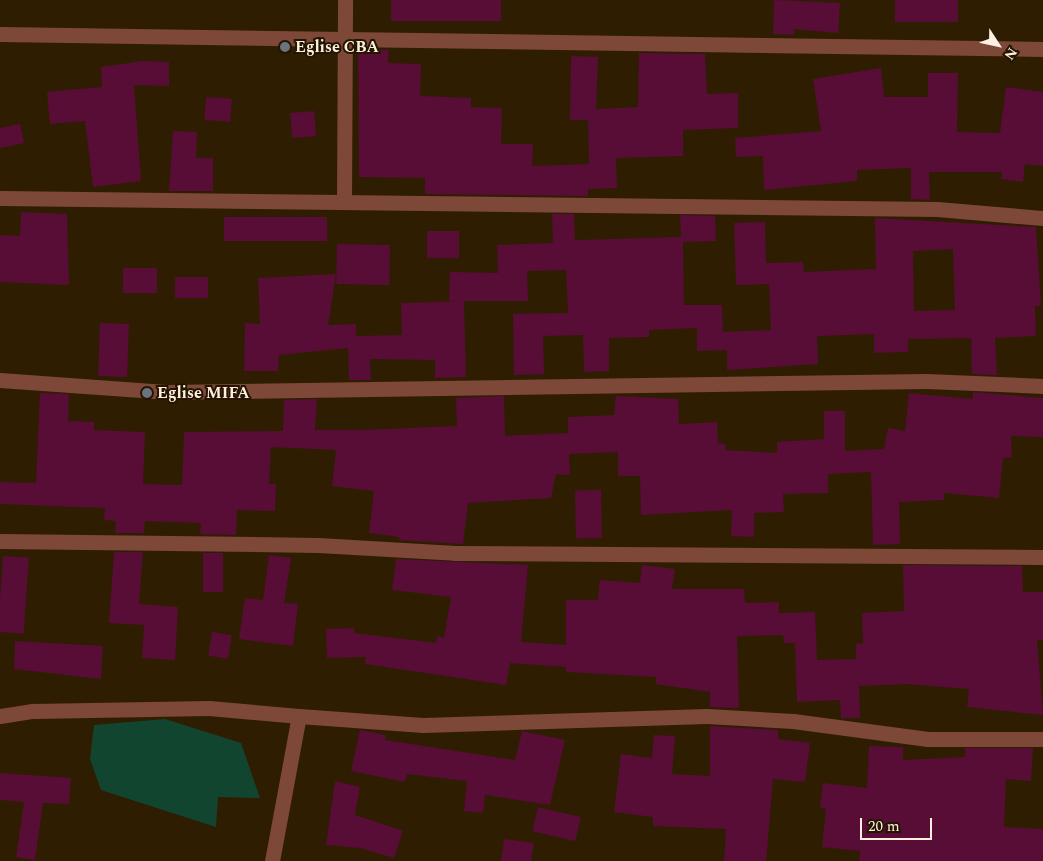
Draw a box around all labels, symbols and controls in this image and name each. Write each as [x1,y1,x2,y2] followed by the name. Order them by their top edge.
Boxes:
[973,20,1023,70] north arrow
[295,37,379,57] place label: Eglise CBA
[279,41,291,53] marker: Eglise CBA
[999,43,1023,65] text: N
[157,383,250,403] place label: Eglise MIFA
[141,387,153,399] marker: Eglise MIFA
[863,808,936,840] scale bar
[868,815,900,838] text: 20 m

